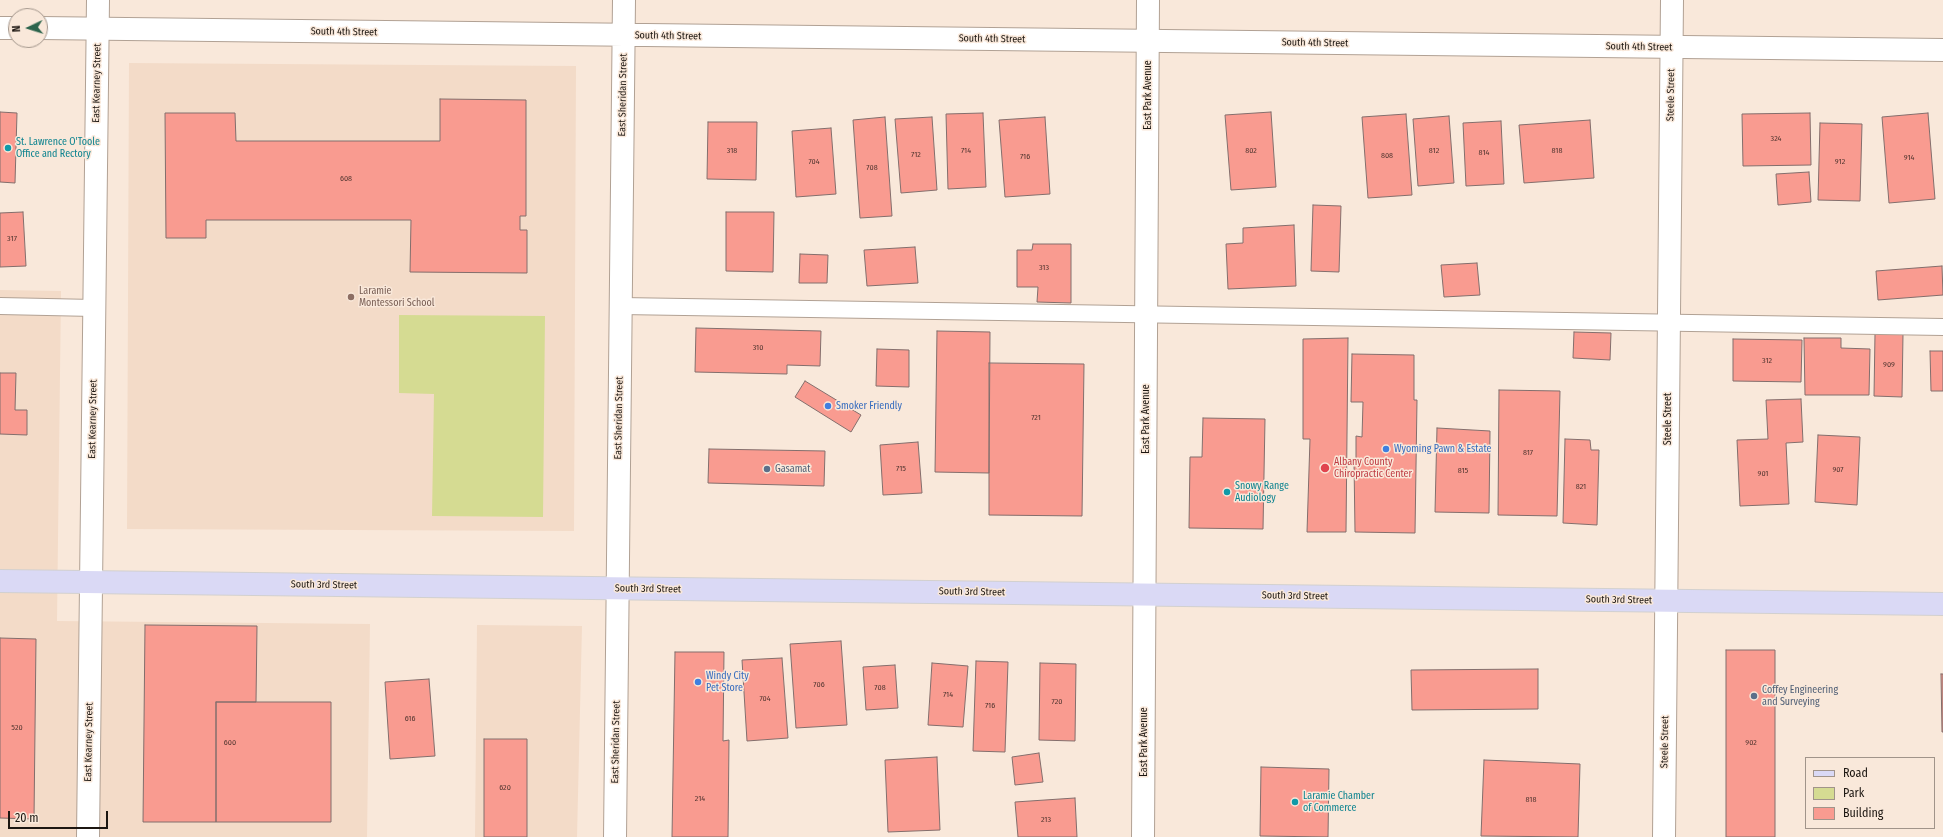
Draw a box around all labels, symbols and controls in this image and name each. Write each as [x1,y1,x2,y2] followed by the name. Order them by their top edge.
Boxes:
[8,8,48,48] north arrow
[10,25,23,33] text: N
[311,25,377,39] street label: South 4th Street
[635,29,701,43] street label: South 4th Street
[959,32,1025,46] street label: South 4th Street
[1282,36,1348,50] street label: South 4th Street
[1606,40,1672,54] street label: South 4th Street
[90,43,104,123] street label: East Kearney Street
[616,53,630,137] street label: East Sheridan Street
[1142,60,1154,130] street label: East Park Avenue
[1665,69,1677,121] street label: Steele Street
[1771,134,1781,144] house number: 324
[16,136,100,160] place label: St. Lawrence O'Toole Office and Rectory
[3,143,13,153] marker: St. Lawrence O'Toole Office and Rectory
[727,146,737,156] house number: 318
[961,146,971,156] house number: 714
[1245,146,1257,156] house number: 802
[1429,146,1439,156] house number: 812
[1552,146,1562,156] house number: 818
[1479,148,1489,158] house number: 814
[911,150,921,160] house number: 712
[1381,151,1393,161] house number: 808
[1020,152,1030,162] house number: 716
[1904,153,1914,163] house number: 914
[808,157,820,167] house number: 704
[1835,157,1845,167] house number: 912
[866,163,878,173] house number: 708
[340,174,352,184] house number: 608
[7,234,17,244] house number: 317
[1039,263,1049,273] house number: 313
[359,285,434,308] place label: Laramie Montessori School
[346,292,356,302] marker: Laramie Montessori School
[753,343,763,353] house number: 310
[1762,356,1772,366] house number: 312
[1883,360,1895,370] house number: 909
[612,376,626,460] street label: East Sheridan Street
[86,379,100,459] street label: East Kearney Street
[1140,384,1152,454] street label: East Park Avenue
[1662,393,1674,445] street label: Steele Street
[836,400,902,412] place label: Smoker Friendly
[823,401,833,411] marker: Smoker Friendly
[1031,413,1041,423] house number: 721
[1394,443,1491,455] place label: Wyoming Pawn & Estate
[1381,444,1391,454] marker: Wyoming Pawn & Estate
[1523,448,1533,458] house number: 817
[1334,456,1412,480] place label: Albany County Chiropractic Center
[1319,462,1331,474] marker: Albany County Chiropractic Center
[775,463,811,475] place label: Gasamat
[762,464,772,474] marker: Gasamat
[896,464,906,474] house number: 715
[1832,465,1844,475] house number: 907
[1458,466,1468,476] house number: 815
[1758,469,1768,479] house number: 901
[1235,480,1289,504] place label: Snowy Range Audiology
[1576,482,1586,492] house number: 821
[1222,487,1232,497] marker: Snowy Range Audiology
[291,578,357,592] street label: South 3rd Street
[615,582,681,596] street label: South 3rd Street
[939,585,1005,599] street label: South 3rd Street
[1262,589,1328,603] street label: South 3rd Street
[1586,593,1652,607] street label: South 3rd Street
[706,670,749,694] place label: Windy City Pet Store
[693,677,703,687] marker: Windy City Pet Store
[813,680,825,690] house number: 706
[874,683,886,693] house number: 708
[1762,684,1838,708] place label: Coffey Engineering and Surveying
[943,690,953,700] house number: 714
[1749,691,1759,701] marker: Coffey Engineering and Surveying
[759,694,771,704] house number: 704
[1052,697,1062,707] house number: 720
[609,700,623,784] street label: East Sheridan Street
[985,701,995,711] house number: 716
[82,702,96,782] street label: East Kearney Street
[1138,707,1150,777] street label: East Park Avenue
[405,714,415,724] house number: 616
[1659,716,1671,768] street label: Steele Street
[11,723,23,733] house number: 520
[224,738,236,748] house number: 600
[1745,738,1757,748] house number: 902
[1805,757,1935,829] legend
[1843,766,1868,780] text: Road
[499,783,511,793] house number: 620
[1843,786,1864,800] text: Park
[1303,790,1374,814] place label: Laramie Chamber of Commerce
[695,794,705,804] house number: 214
[1526,795,1536,805] house number: 818
[1290,797,1300,807] marker: Laramie Chamber of Commerce
[10,803,110,829] scale bar
[1843,806,1883,820] text: Building
[15,811,39,825] text: 20 m
[1041,815,1051,825] house number: 213

